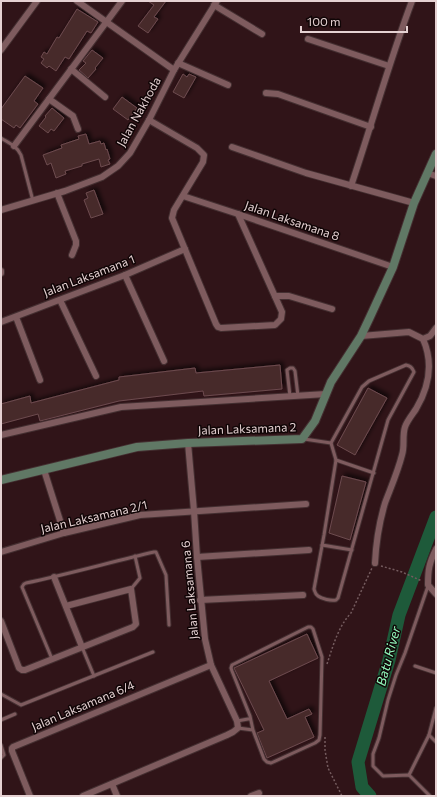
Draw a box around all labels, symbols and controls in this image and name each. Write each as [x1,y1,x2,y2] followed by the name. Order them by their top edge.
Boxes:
[301,8,407,34] scale bar
[307,14,341,28] text: 100 m
[113,74,164,149] street label: Jalan Nakhoda
[243,197,341,244] street label: Jalan Laksamana 8
[41,251,137,300] street label: Jalan Laksamana 1
[197,419,297,438] street label: Jalan Laksamana 2
[39,497,149,536] street label: Jalan Laksamana 2/1
[178,540,201,640] street label: Jalan Laksamana 6
[372,624,404,687] water label: Batu River
[29,677,137,734] street label: Jalan Laksamana 6/4

